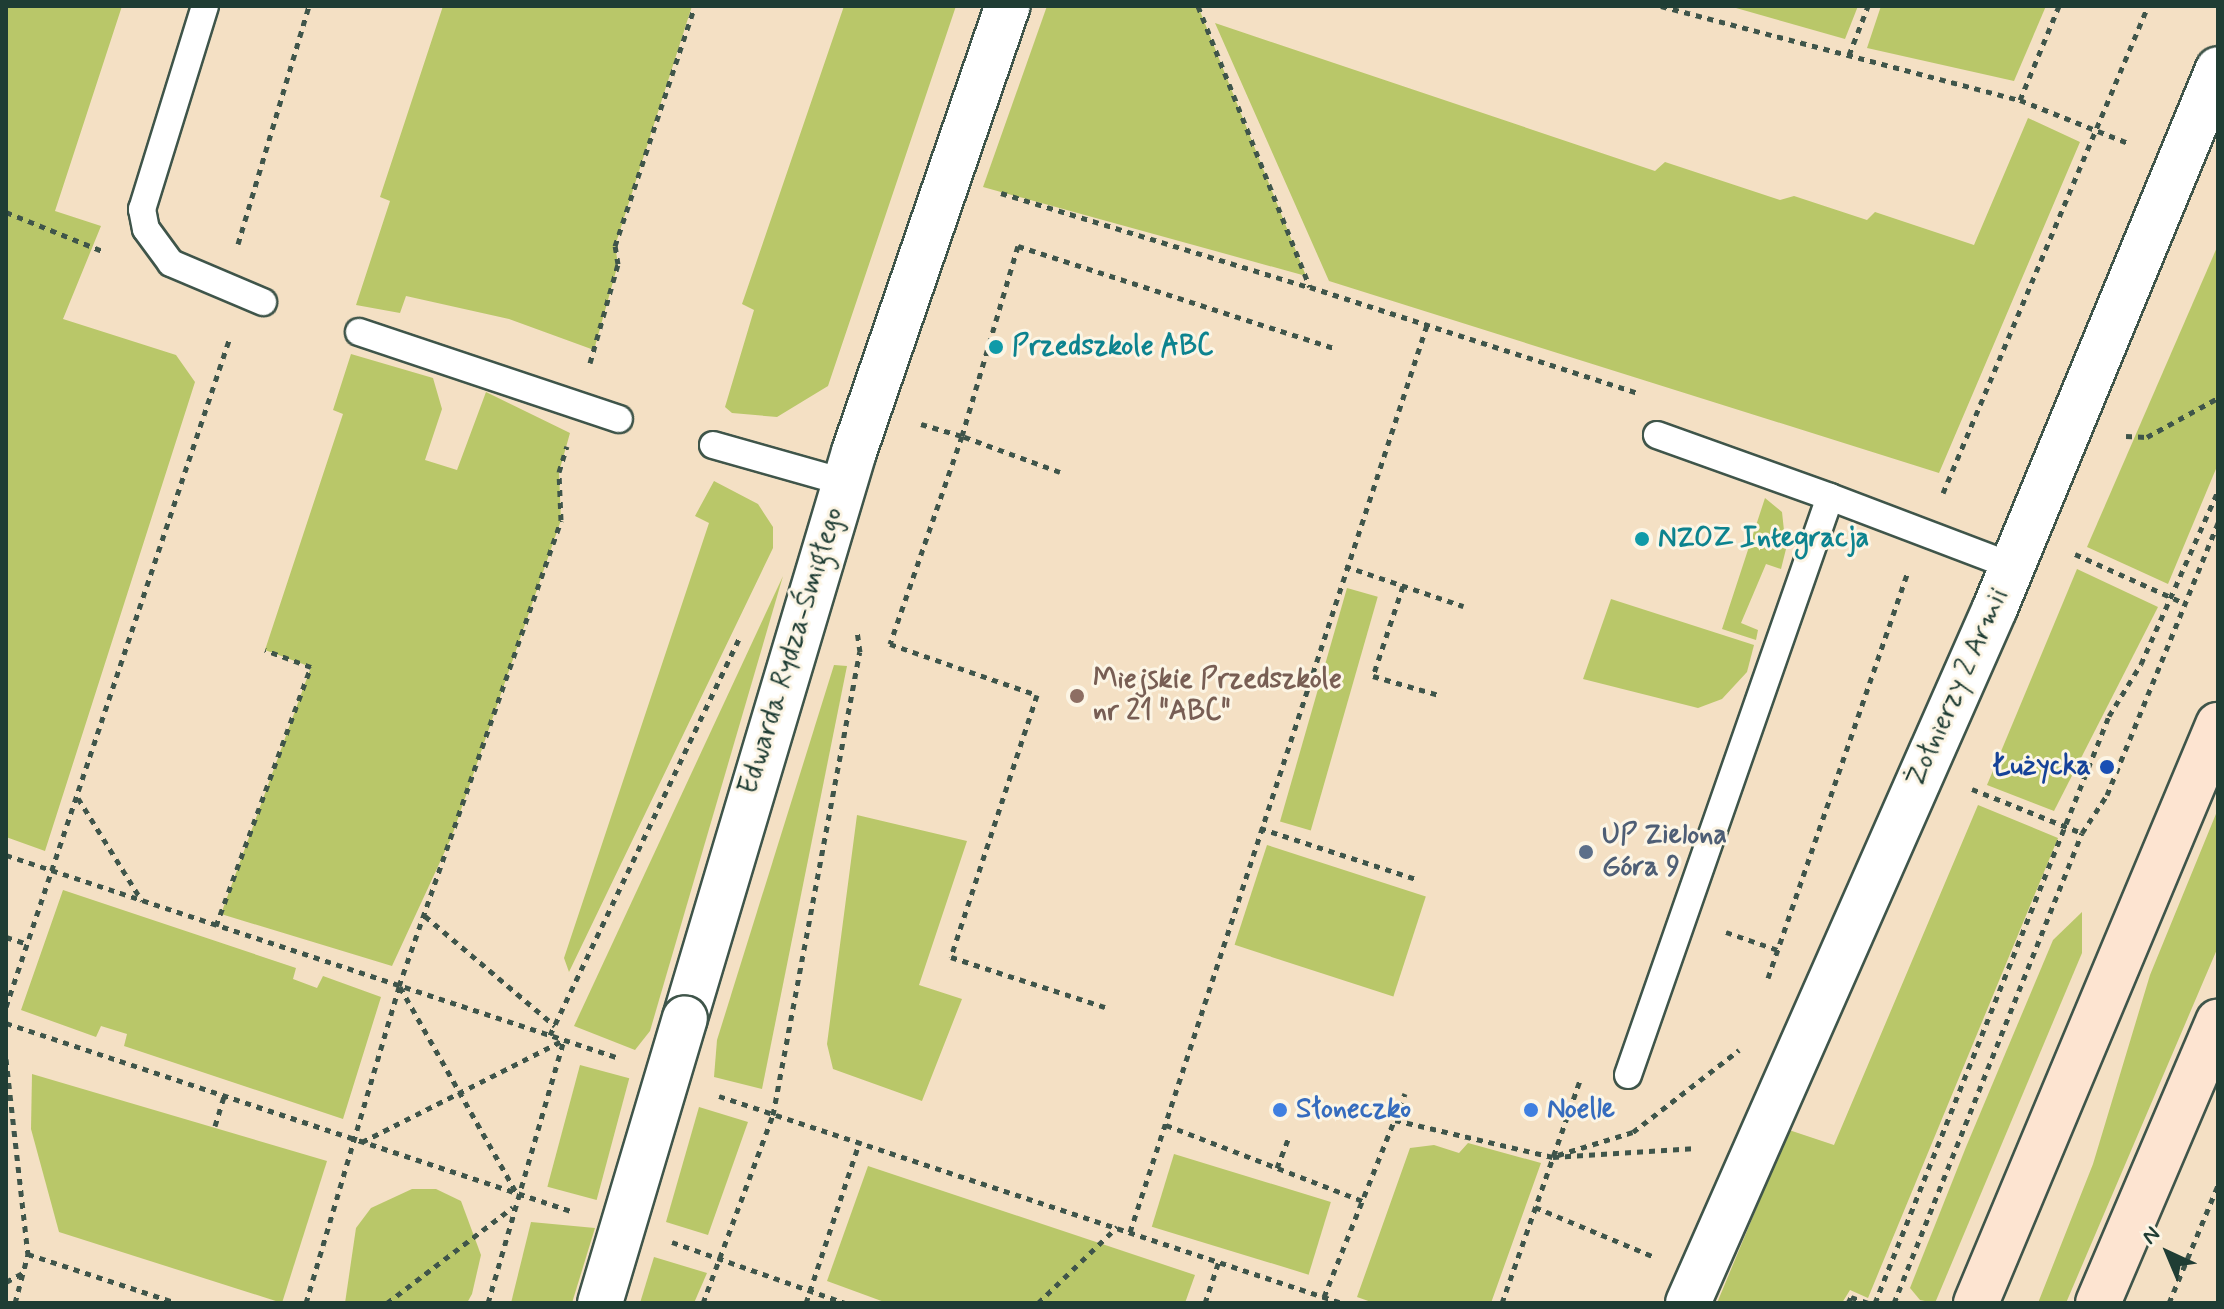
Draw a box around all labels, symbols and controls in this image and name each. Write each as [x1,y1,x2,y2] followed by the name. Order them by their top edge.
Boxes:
[1012,330,1213,364] place label: Przedszkole ABC
[987,338,1005,356] marker: Przedszkole ABC
[732,502,852,800] street label: Edwarda Rydza-Śmigłego
[1658,522,1870,556] place label: NZOZ Integracja
[1633,530,1651,548] marker: NZOZ Integracja
[1899,583,2017,793] street label: Żołnierzy 2 Armii
[1093,663,1342,729] place label: Miejskie Przedszkole nr 21 "ABC"
[1068,687,1086,705] marker: Miejskie Przedszkole nr 21 "ABC"
[1992,750,2091,784] place label: Łużycka
[2098,758,2116,776] marker: Łużycka
[1602,819,1739,885] place label: UP Zielona Góra 9
[1577,843,1595,861] marker: UP Zielona Góra 9
[1296,1093,1411,1127] place label: Słoneczko
[1547,1093,1615,1127] place label: Noelle
[1271,1101,1289,1119] marker: Słoneczko
[1522,1101,1540,1119] marker: Noelle
[2128,1213,2208,1293] north arrow
[2136,1221,2166,1251] text: N

